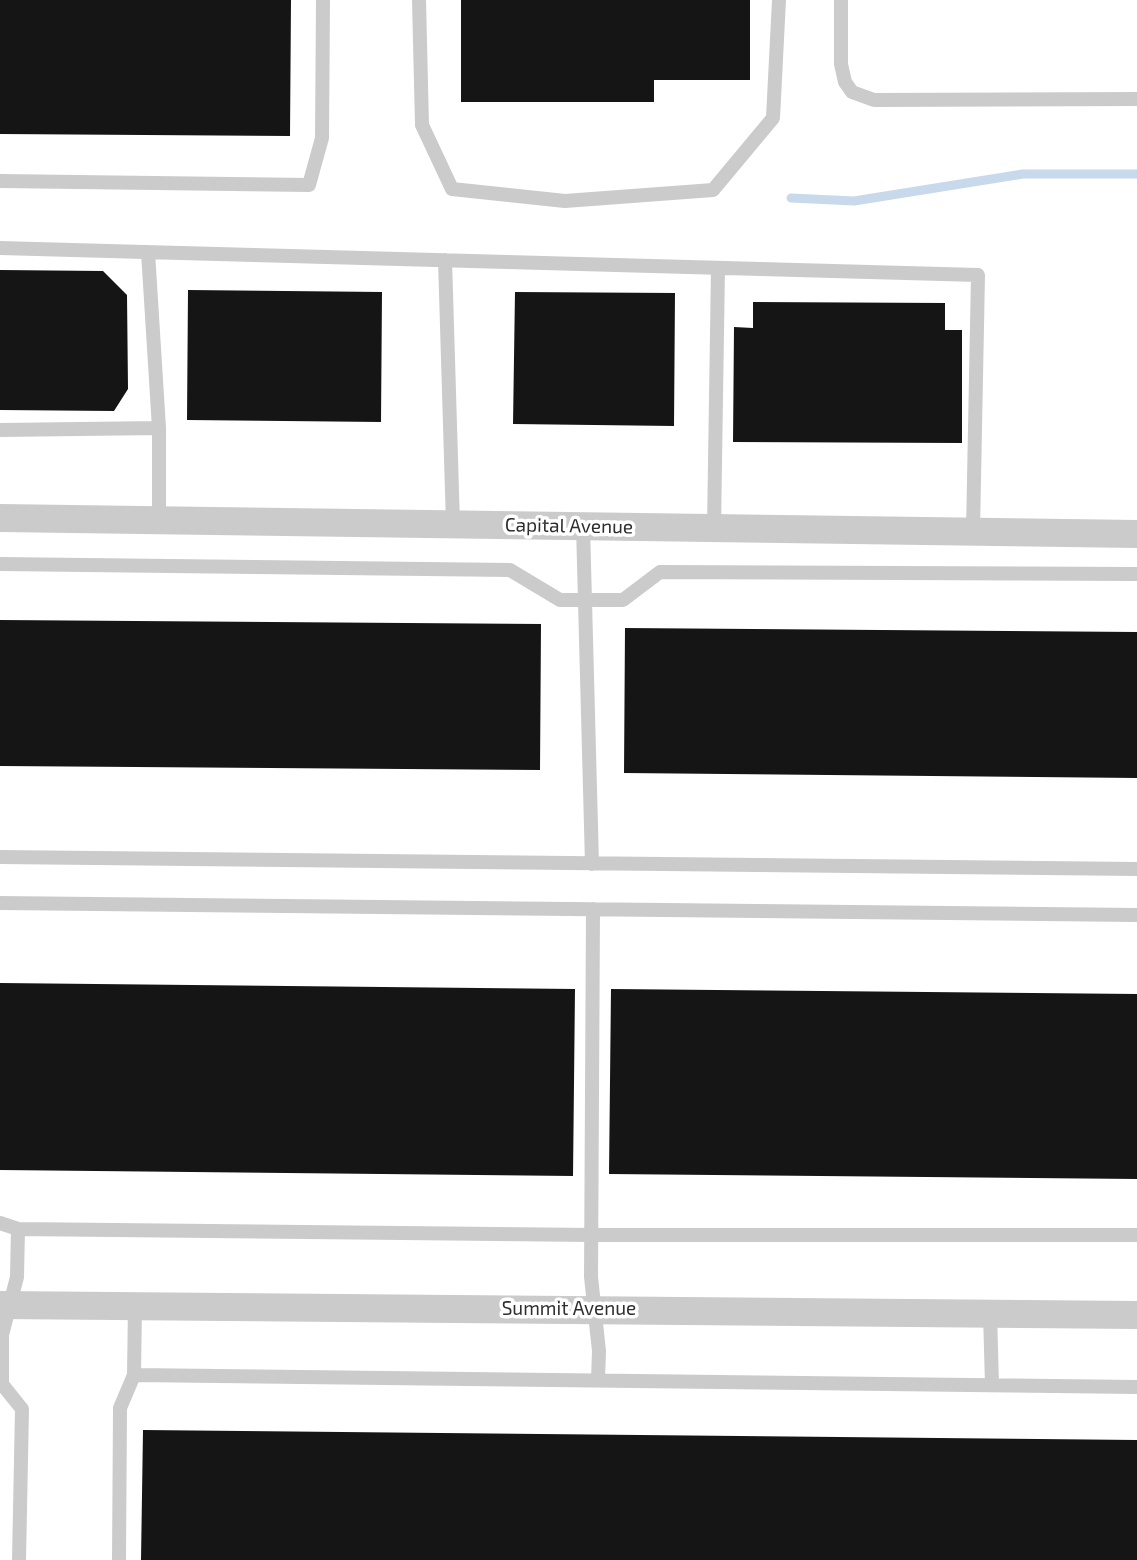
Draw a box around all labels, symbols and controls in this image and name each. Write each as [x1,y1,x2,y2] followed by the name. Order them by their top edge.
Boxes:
[505,513,633,539] street label: Capital Avenue
[502,1298,636,1320] street label: Summit Avenue

